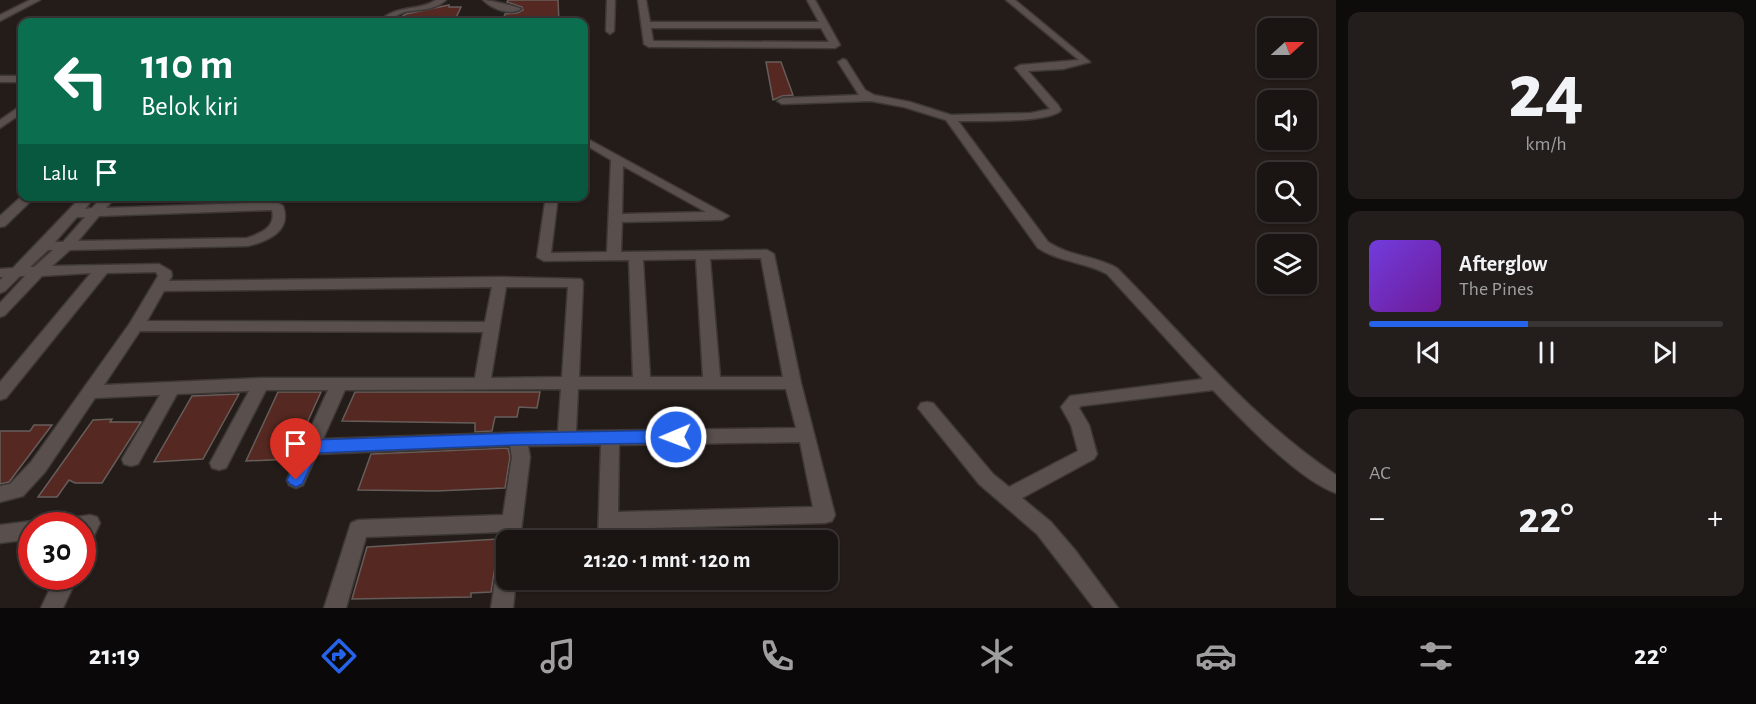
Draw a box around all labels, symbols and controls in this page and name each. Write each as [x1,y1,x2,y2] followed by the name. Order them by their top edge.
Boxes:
[1257,18,1317,78] north arrow
[1257,18,1317,294] map controls
[42,42,120,120] icon: left
[141,44,233,86] text: 110 m
[1508,54,1584,132] text: 24
[1257,90,1317,150] button: sound
[141,93,238,120] text: Belok kiri
[1525,134,1567,154] text: km/h
[90,156,123,189] icon: arrive
[42,162,78,184] text: Lalu
[1257,162,1317,222] button: search
[1257,234,1317,294] button: layers
[1459,253,1547,275] text: Afterglow
[1459,279,1534,299] text: The Pines
[1412,336,1445,369] icon: previous
[1530,336,1563,369] icon: pause
[1648,336,1681,369] icon: next
[644,405,708,469] position arrow
[270,418,321,480] pin
[279,427,312,460] icon: arrive
[1369,463,1391,483] text: AC
[1518,496,1574,541] text: 22°
[1369,502,1385,535] text: −
[1707,502,1723,535] text: +
[18,512,96,590] speed limit sign: 30
[583,549,751,571] text: 21:20 · 1 mnt · 120 m
[318,635,360,677] icon: directions
[537,635,579,677] icon: music
[756,635,798,677] icon: phone
[976,635,1018,677] icon: climate
[1195,635,1237,677] icon: car
[1415,635,1457,677] icon: filters
[89,642,140,669] text: 21:19
[1634,642,1667,669] text: 22°

